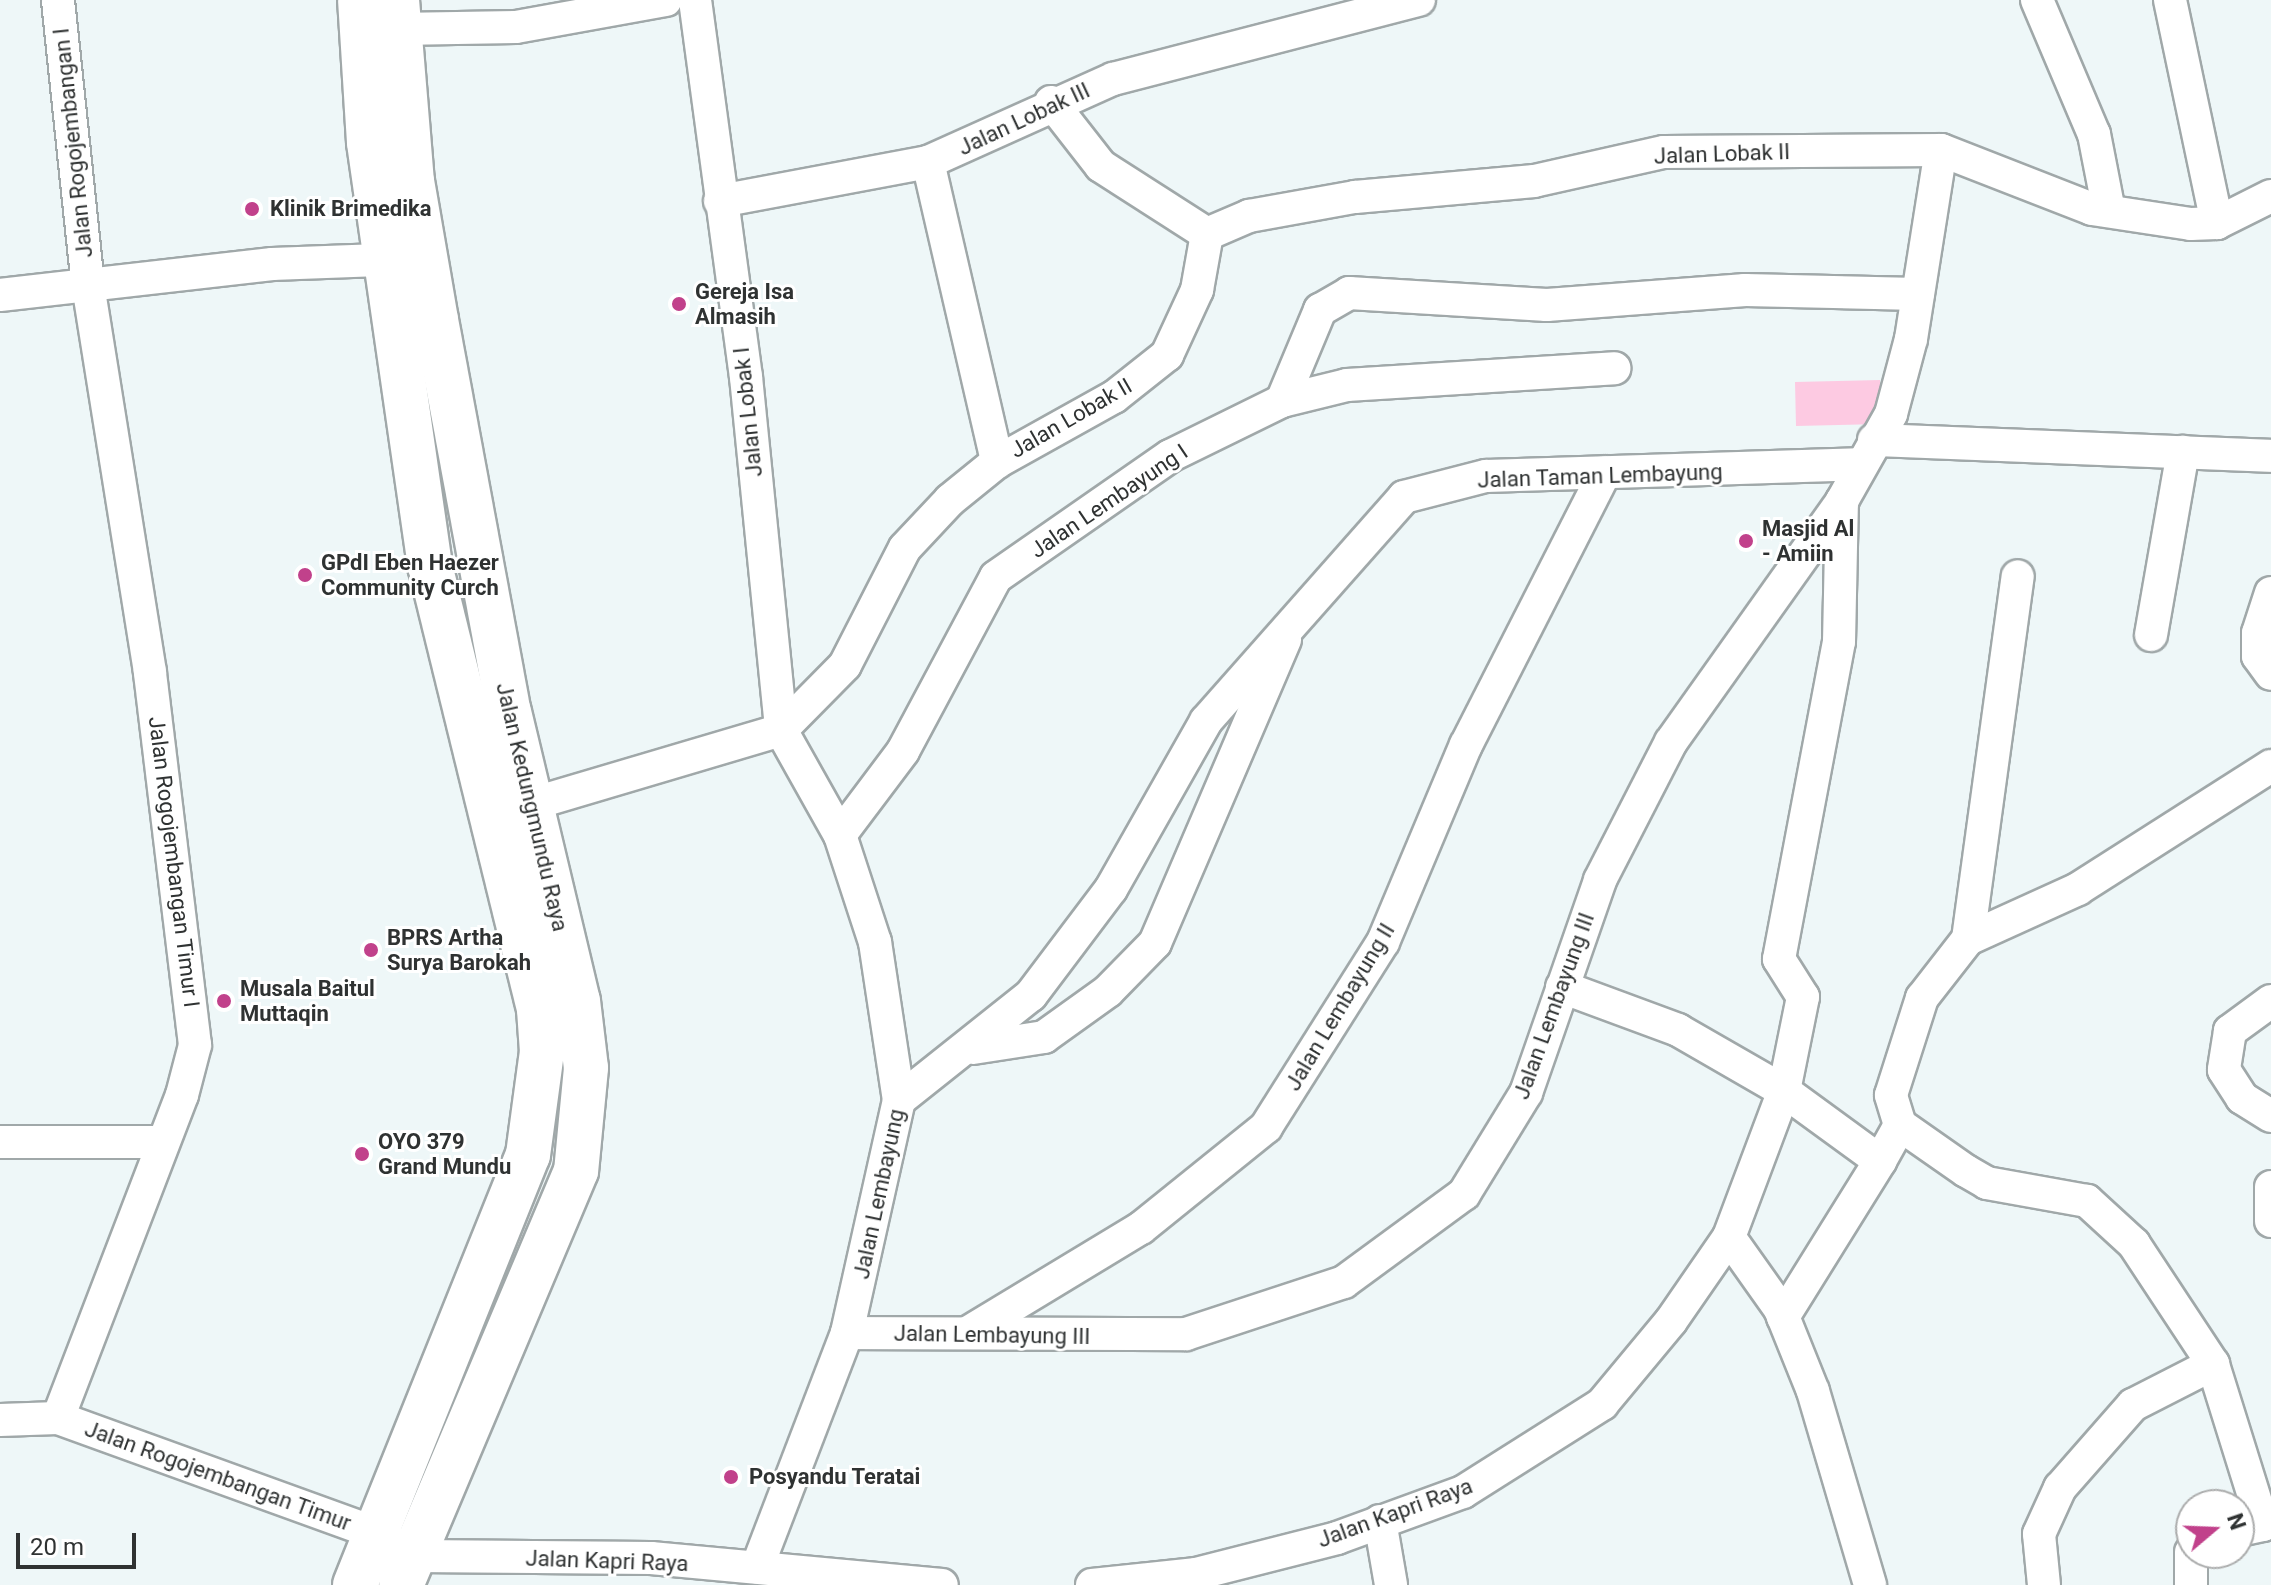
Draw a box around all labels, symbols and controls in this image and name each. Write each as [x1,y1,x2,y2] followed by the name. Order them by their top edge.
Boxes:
[48,27,98,259] street label: Jalan Rogojembangan I
[954,77,1094,161] street label: Jalan Lobak III
[1653,138,1791,170] street label: Jalan Lobak II
[270,196,432,222] place label: Klinik Brimedika
[241,198,263,220] marker: Klinik Brimedika
[695,278,794,330] place label: Gereja Isa Almasih
[670,295,688,313] marker: Gereja Isa Almasih
[728,346,768,478] street label: Jalan Lobak I
[1005,372,1137,464] street label: Jalan Lobak II
[1025,438,1193,564] street label: Jalan Lembayung I
[1477,459,1723,493] street label: Jalan Taman Lembayung
[1762,515,1854,566] place label: Masjid Al - Amiin
[1737,532,1755,550] marker: Masjid Al - Amiin
[321,549,499,600] place label: GPdI Eben Haezer Community Curch
[296,566,314,584] marker: GPdI Eben Haezer Community Curch
[491,680,573,934] street label: Jalan Kedungmundu Raya
[143,715,205,1009] street label: Jalan Rogojembangan Timur I
[1508,909,1600,1103] street label: Jalan Lembayung III
[1280,919,1400,1095] street label: Jalan Lembayung II
[387,924,531,976] place label: BPRS Artha Surya Barokah
[362,941,380,959] marker: BPRS Artha Surya Barokah
[240,975,375,1026] place label: Musala Baitul Muttaqin
[215,992,233,1010] marker: Musala Baitul Muttaqin
[848,1107,910,1281] street label: Jalan Lembayung
[378,1128,511,1180] place label: OYO 379 Grand Mundu
[353,1145,371,1163] marker: OYO 379 Grand Mundu
[894,1320,1090,1350] street label: Jalan Lembayung III
[81,1415,355,1537] street label: Jalan Rogojembangan Timur
[749,1464,921,1490] place label: Posyandu Teratai
[720,1466,742,1488] marker: Posyandu Teratai
[1314,1473,1476,1553] street label: Jalan Kapri Raya
[2175,1489,2255,1569] north arrow
[2222,1510,2251,1533] text: N
[20,1517,140,1567] scale bar
[30,1533,84,1561] text: 20 m
[525,1545,689,1577] street label: Jalan Kapri Raya

